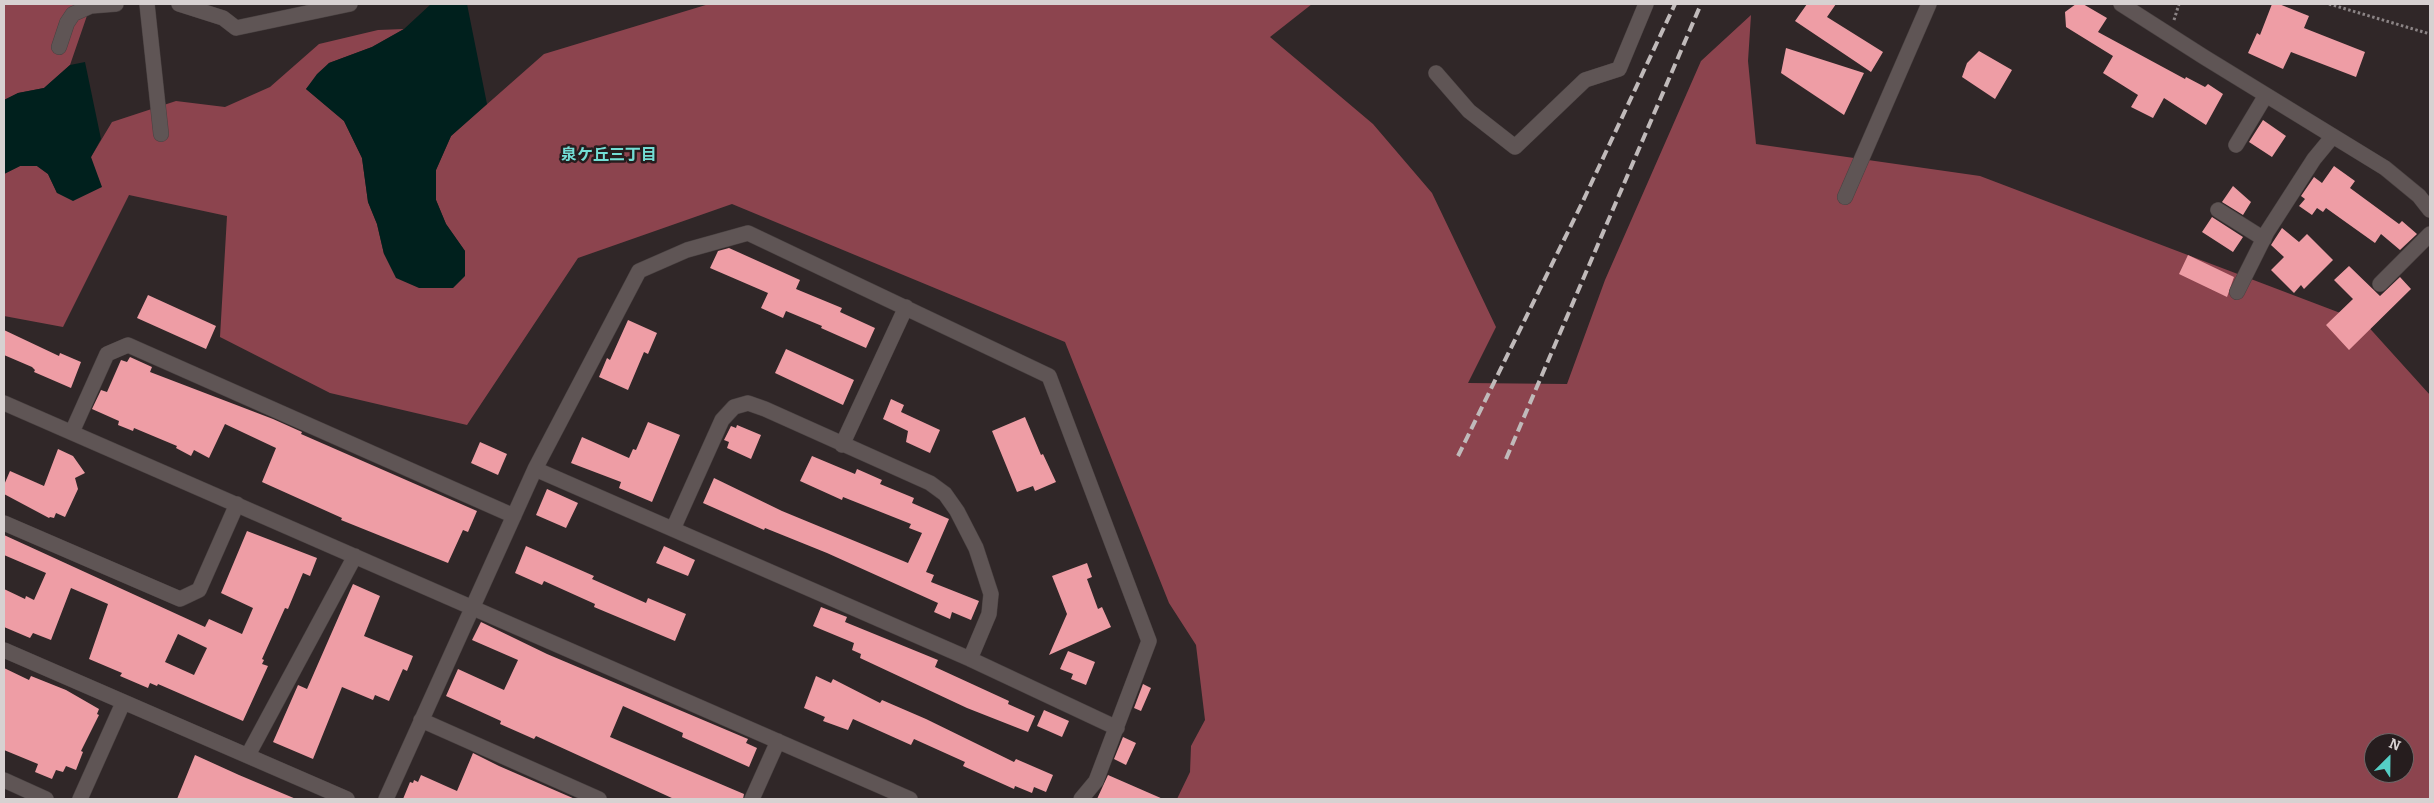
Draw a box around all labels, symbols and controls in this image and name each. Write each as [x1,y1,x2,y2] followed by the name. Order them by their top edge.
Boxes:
[561,146,657,166] district label: 泉ケ丘三丁目
[2364,733,2414,783] north arrow
[2386,735,2403,755] text: N

